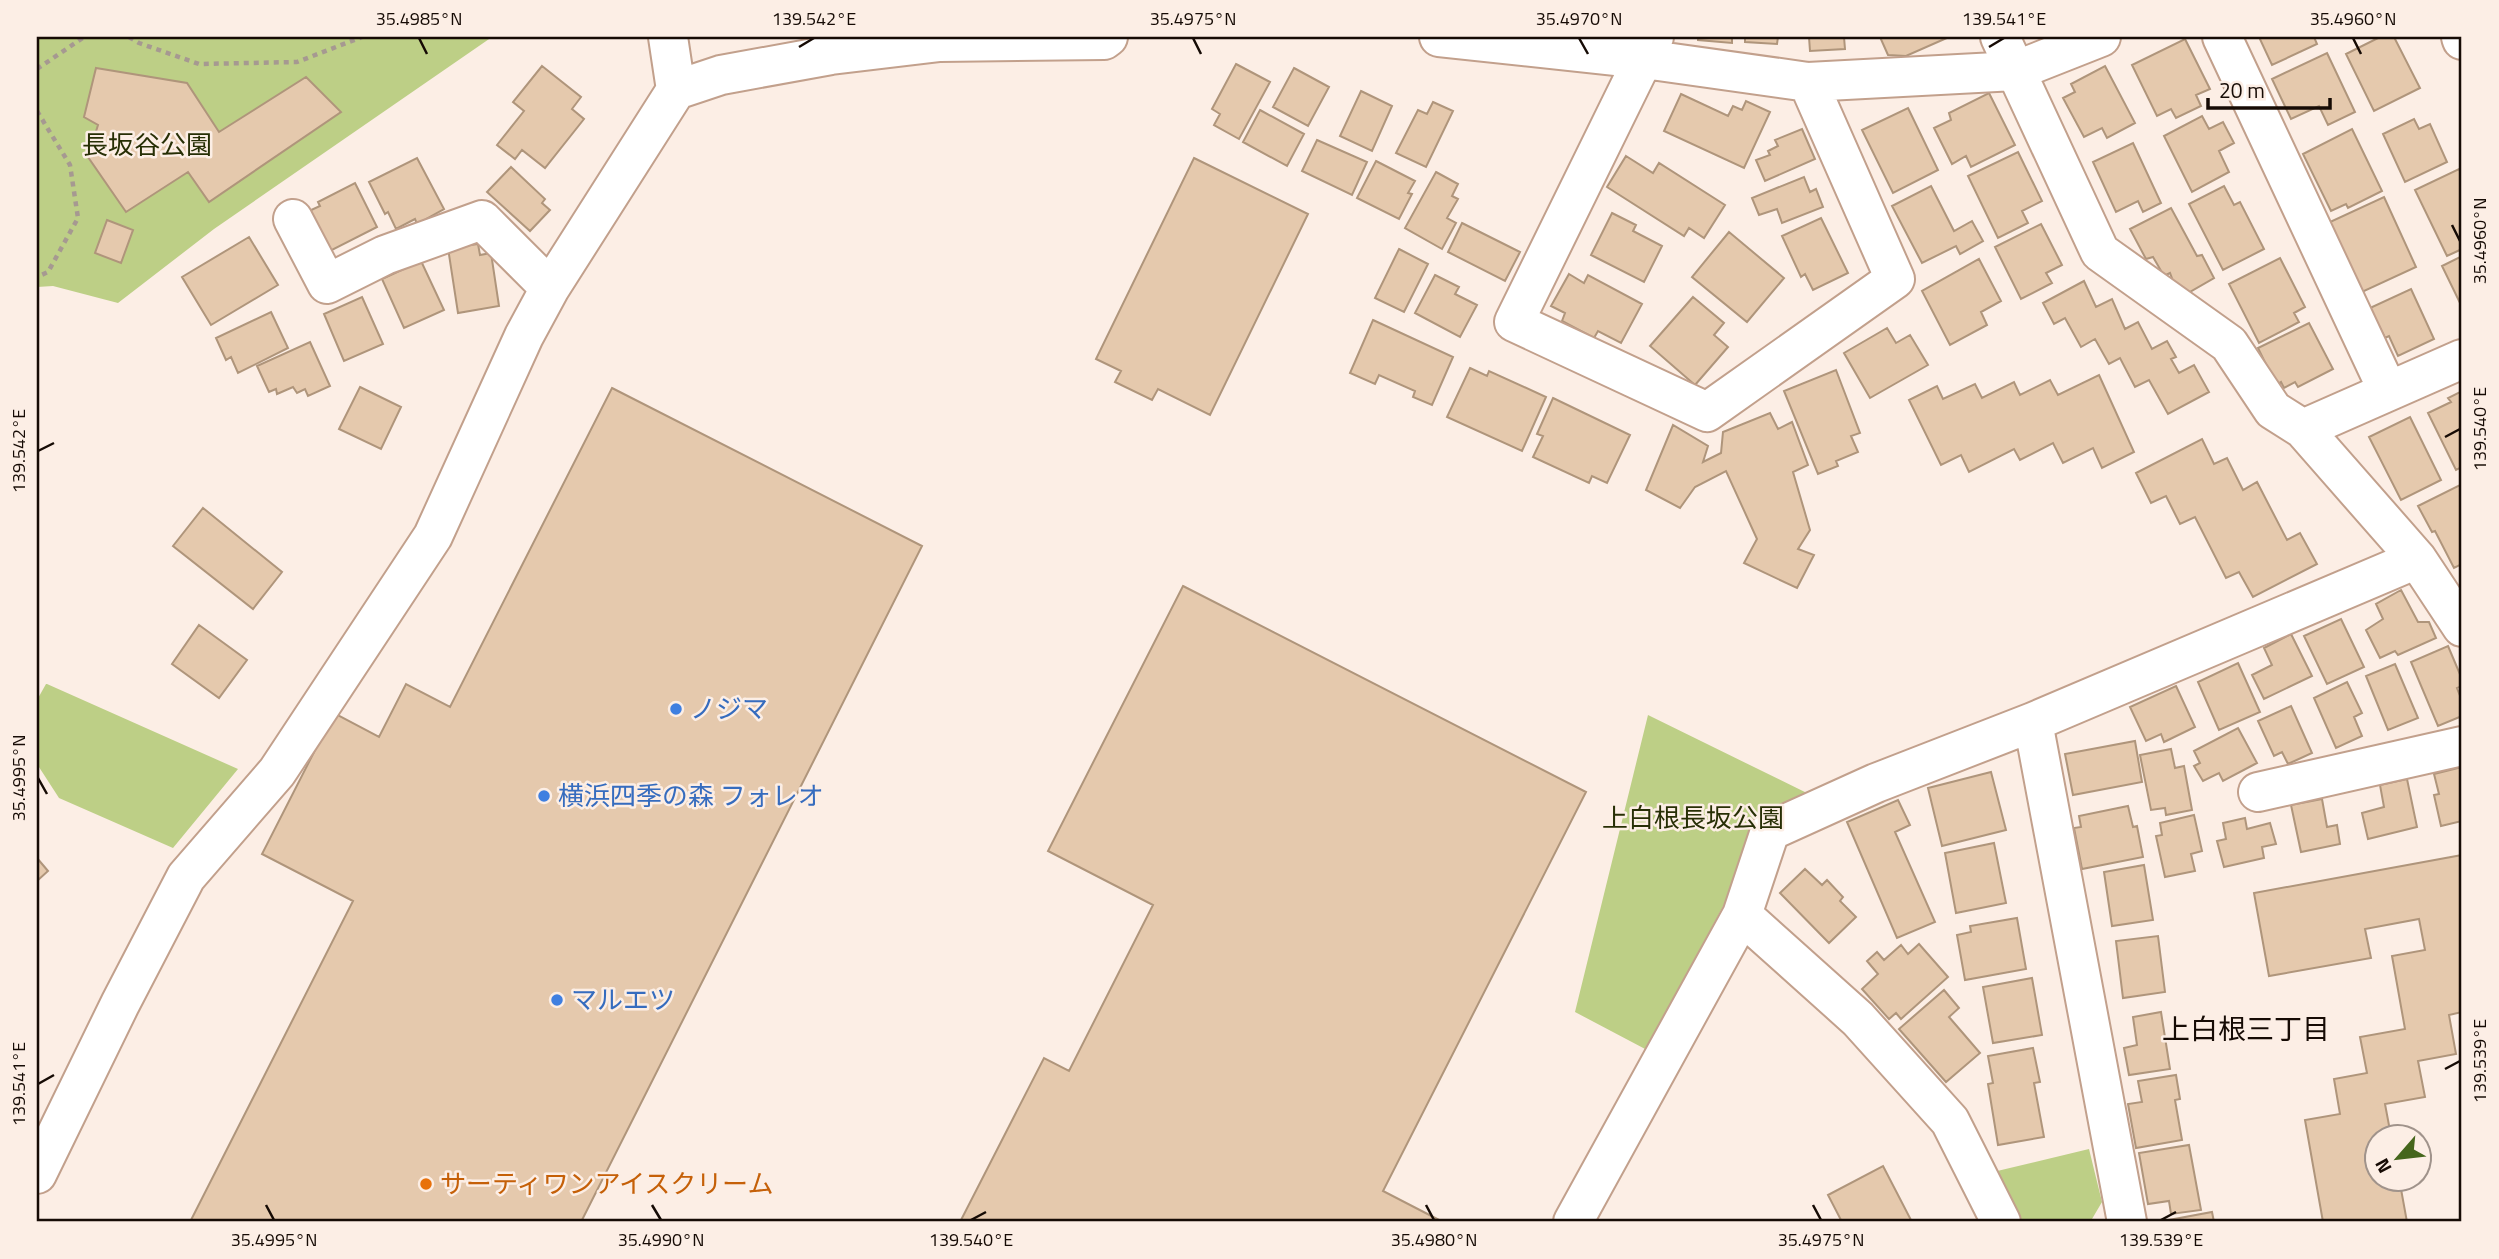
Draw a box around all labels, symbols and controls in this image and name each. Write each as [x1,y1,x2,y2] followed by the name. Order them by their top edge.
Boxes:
[376,5,462,32] text: 35.4985°N
[772,5,856,32] text: 139.542°E
[1150,5,1236,32] text: 35.4975°N
[1536,5,1622,32] text: 35.4970°N
[1962,5,2046,32] text: 139.541°E
[2310,5,2396,32] text: 35.4960°N
[2208,66,2331,110] scale bar
[2219,74,2265,106] text: 20 m
[82,125,212,164] park label: 長坂谷公園
[2466,198,2493,284] text: 35.4960°N
[2466,387,2493,471] text: 139.540°E
[5,409,32,493] text: 139.542°E
[690,689,768,728] place label: ノジマ
[668,701,684,717] marker: ノジマ
[5,735,32,821] text: 35.4995°N
[558,776,824,815] place label: 横浜四季の森 フォレオ
[536,788,552,804] marker: 横浜四季の森 フォレオ
[1602,798,1784,837] park label: 上白根長坂公園
[571,980,675,1019] place label: マルエツ
[549,992,565,1008] marker: マルエツ
[2162,1007,2330,1050] district label: 上白根三丁目
[2466,1019,2493,1103] text: 139.539°E
[5,1042,32,1126] text: 139.541°E
[2362,1122,2432,1192] north arrow
[2367,1154,2398,1179] text: N
[440,1164,774,1203] place label: サーティワンアイスクリーム
[418,1176,434,1192] marker: サーティワンアイスクリーム
[231,1226,317,1253] text: 35.4995°N
[618,1226,704,1253] text: 35.4990°N
[929,1226,1013,1253] text: 139.540°E
[1391,1226,1477,1253] text: 35.4980°N
[1778,1226,1864,1253] text: 35.4975°N
[2119,1226,2203,1253] text: 139.539°E

